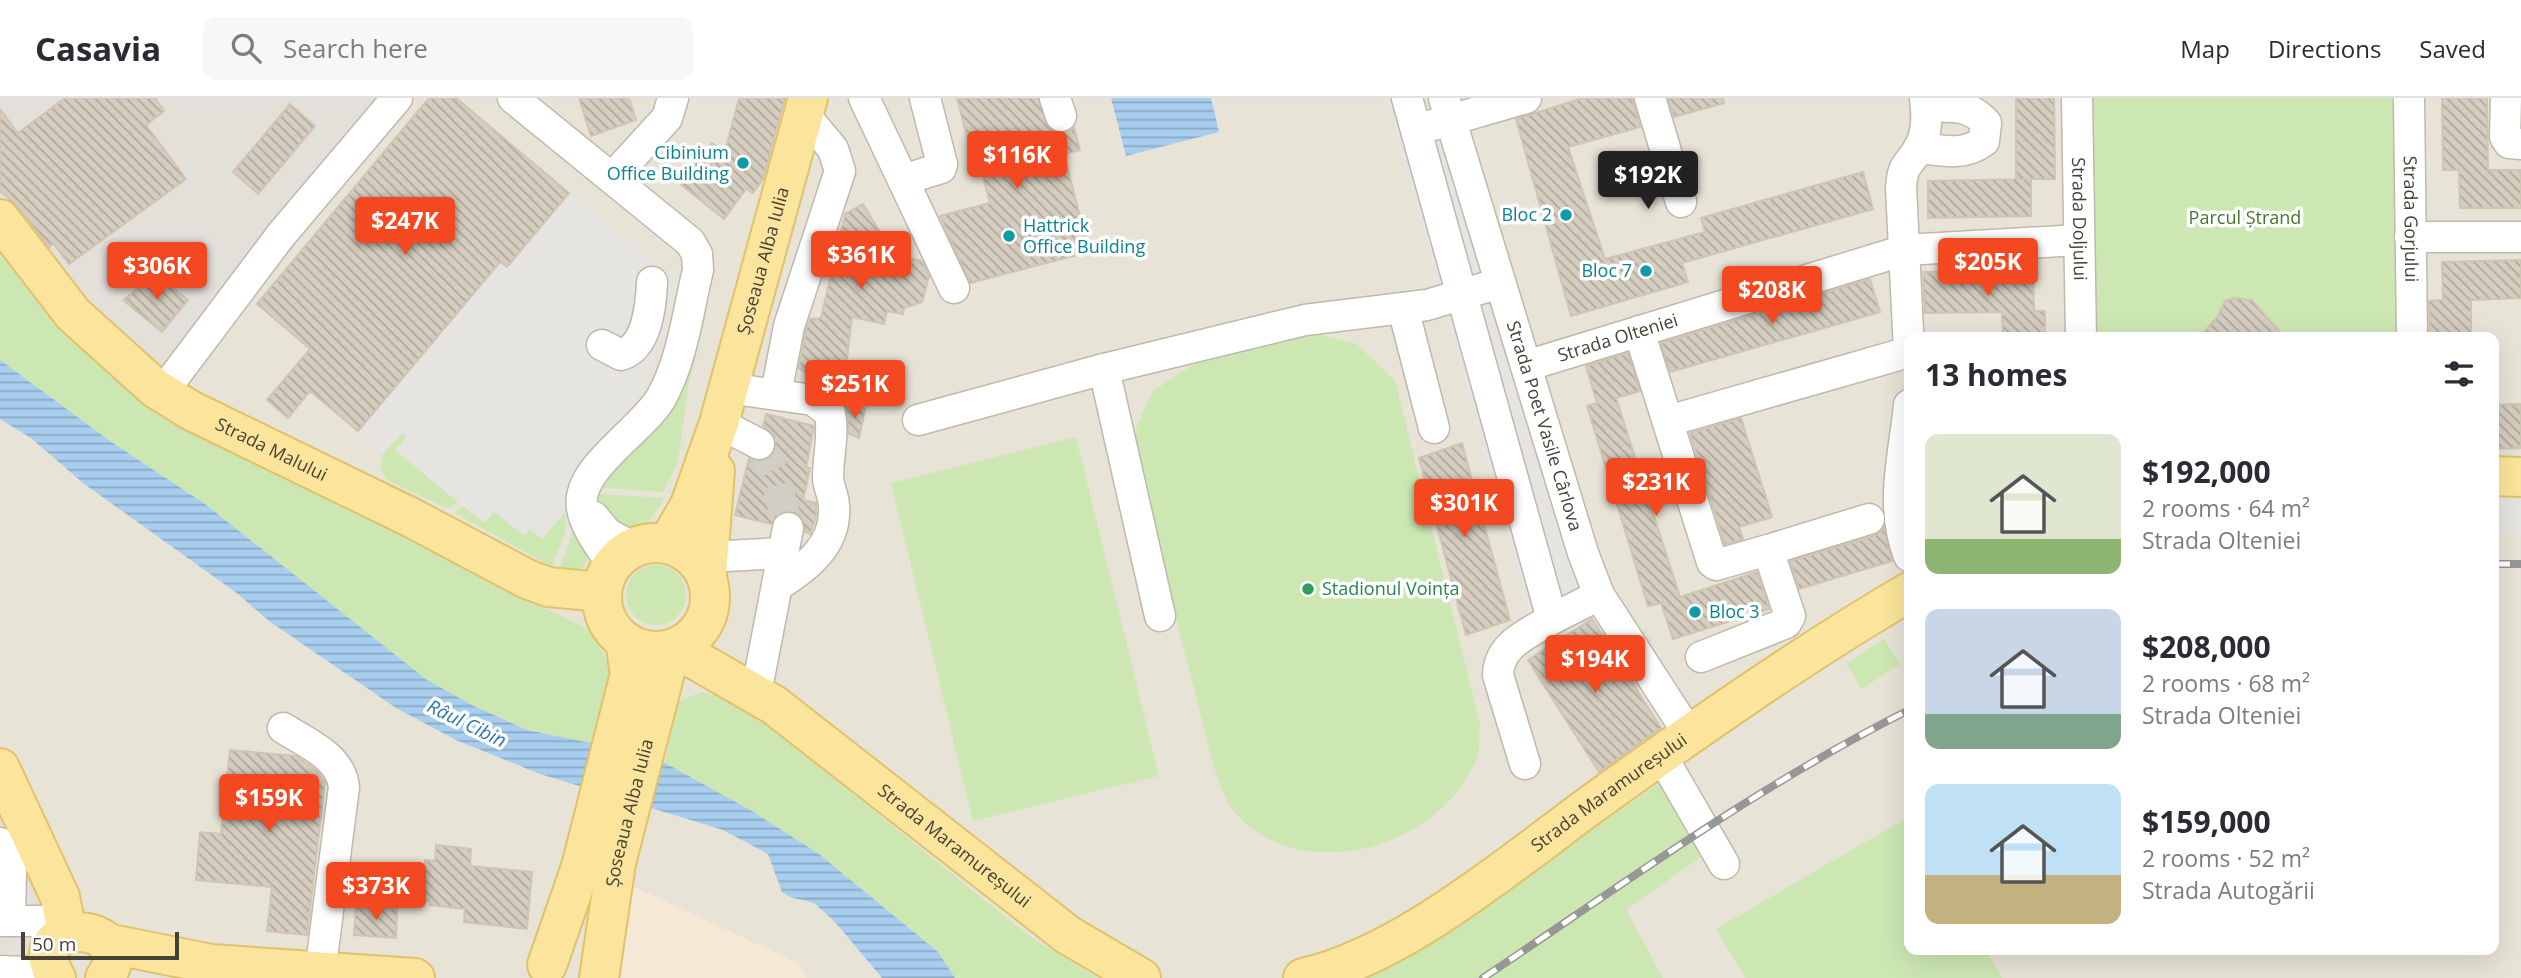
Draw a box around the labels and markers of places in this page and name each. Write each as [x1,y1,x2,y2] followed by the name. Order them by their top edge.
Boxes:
[968,132,1066,191] pin: $116K
[607,140,729,185] place label: Cibinium Office Building
[1599,152,1697,211] pin: $192K
[735,155,751,171] marker: Cibinium Office Building
[356,198,454,257] pin: $247K
[1501,202,1552,226] place label: Bloc 2
[1558,207,1574,223] marker: Bloc 2
[1023,213,1145,258] place label: Hattrick Office Building
[1001,228,1017,244] marker: Hattrick Office Building
[812,232,910,291] pin: $361K
[1939,238,2037,298] pin: $205K
[108,242,206,302] pin: $306K
[1581,258,1632,282] place label: Bloc 7
[1638,263,1654,279] marker: Bloc 7
[1723,266,1821,326] pin: $208K
[806,360,904,420] pin: $251K
[1607,458,1705,518] pin: $231K
[1415,480,1513,539] pin: $301K
[1322,576,1460,600] place label: Stadionul Voința
[1300,581,1316,597] marker: Stadionul Voința
[1709,599,1760,623] place label: Bloc 3
[1687,604,1703,620] marker: Bloc 3
[1546,636,1644,695] pin: $194K
[220,774,318,834] pin: $159K
[327,862,425,922] pin: $373K

